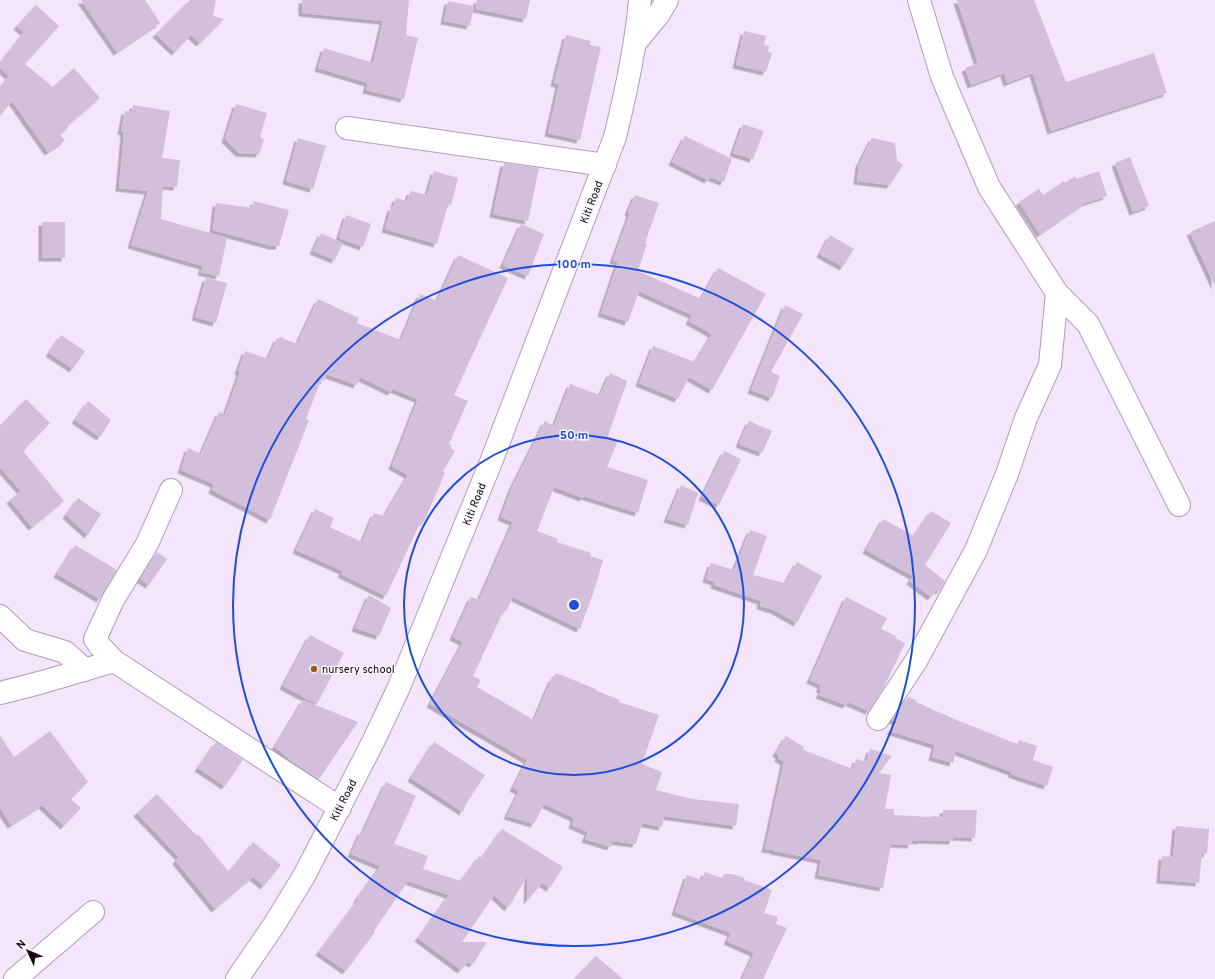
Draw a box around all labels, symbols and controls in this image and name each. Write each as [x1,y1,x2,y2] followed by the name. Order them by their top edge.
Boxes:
[577,179,607,226] street label: Kiti Road
[557,257,591,273] text: 100 m
[560,428,588,444] text: 50 m
[460,481,490,528] street label: Kiti Road
[567,598,581,612] centre of rings
[322,663,395,677] place label: nursery school
[309,664,319,674] marker: nursery school
[327,777,360,824] street label: Kiti Road
[8,931,48,971] north arrow
[14,937,29,952] text: N

